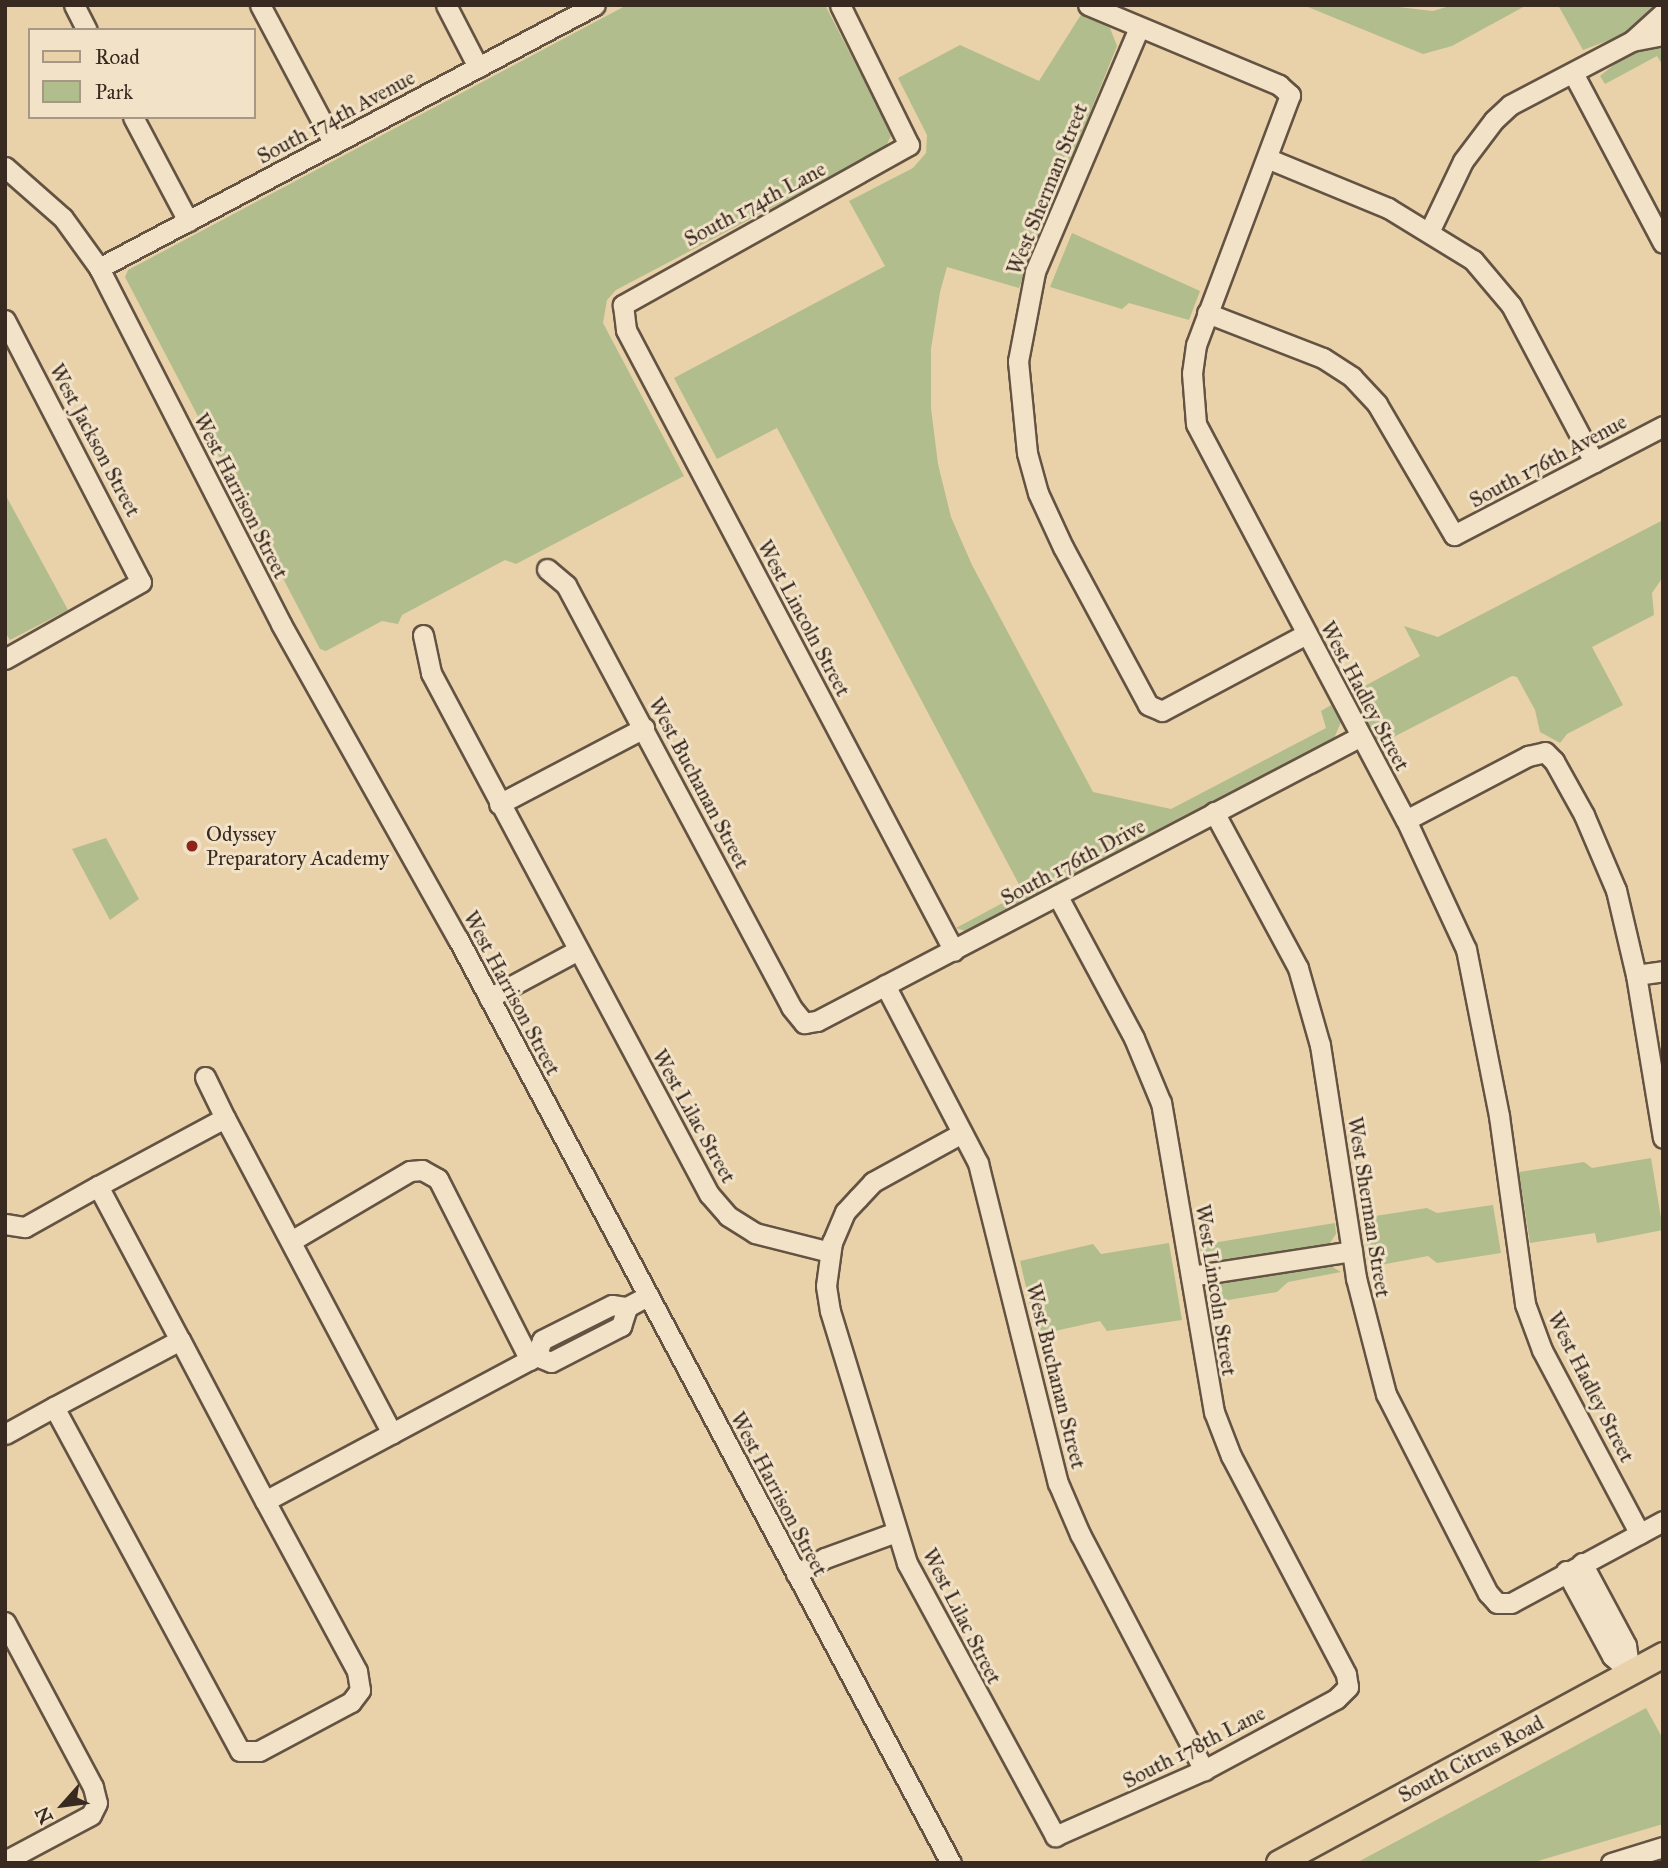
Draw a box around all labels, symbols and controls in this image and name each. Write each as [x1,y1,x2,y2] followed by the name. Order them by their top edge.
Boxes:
[28,28,256,119] legend
[95,44,140,70] text: Road
[253,65,419,169] street label: South 174th Avenue
[95,79,133,105] text: Park
[1001,100,1093,278] street label: West Sherman Street
[680,156,830,252] street label: South 174th Lane
[44,359,146,521] street label: West Jackson Street
[188,409,294,583] street label: West Harrison Street
[1465,409,1631,513] street label: South 176th Avenue
[752,536,856,700] street label: West Lincoln Street
[1315,617,1415,775] street label: West Hadley Street
[643,693,755,873] street label: West Buchanan Street
[996,813,1150,911] street label: South 176th Drive
[206,821,389,871] place label: Odyssey Preparatory Academy
[184,838,200,854] marker: Odyssey Preparatory Academy
[458,907,566,1079] street label: West Harrison Street
[647,1045,741,1187] street label: West Lilac Street
[1342,1115,1396,1299] street label: West Sherman Street
[1190,1202,1242,1378] street label: West Lincoln Street
[1021,1281,1091,1471] street label: West Buchanan Street
[1542,1307,1640,1467] street label: West Hadley Street
[725,1408,833,1580] street label: West Harrison Street
[917,1544,1007,1688] street label: West Lilac Street
[1119,1700,1269,1794] street label: South 178th Lane
[1394,1710,1548,1808] street label: South Citrus Road
[28,1770,98,1840] north arrow
[30,1803,58,1828] text: N

